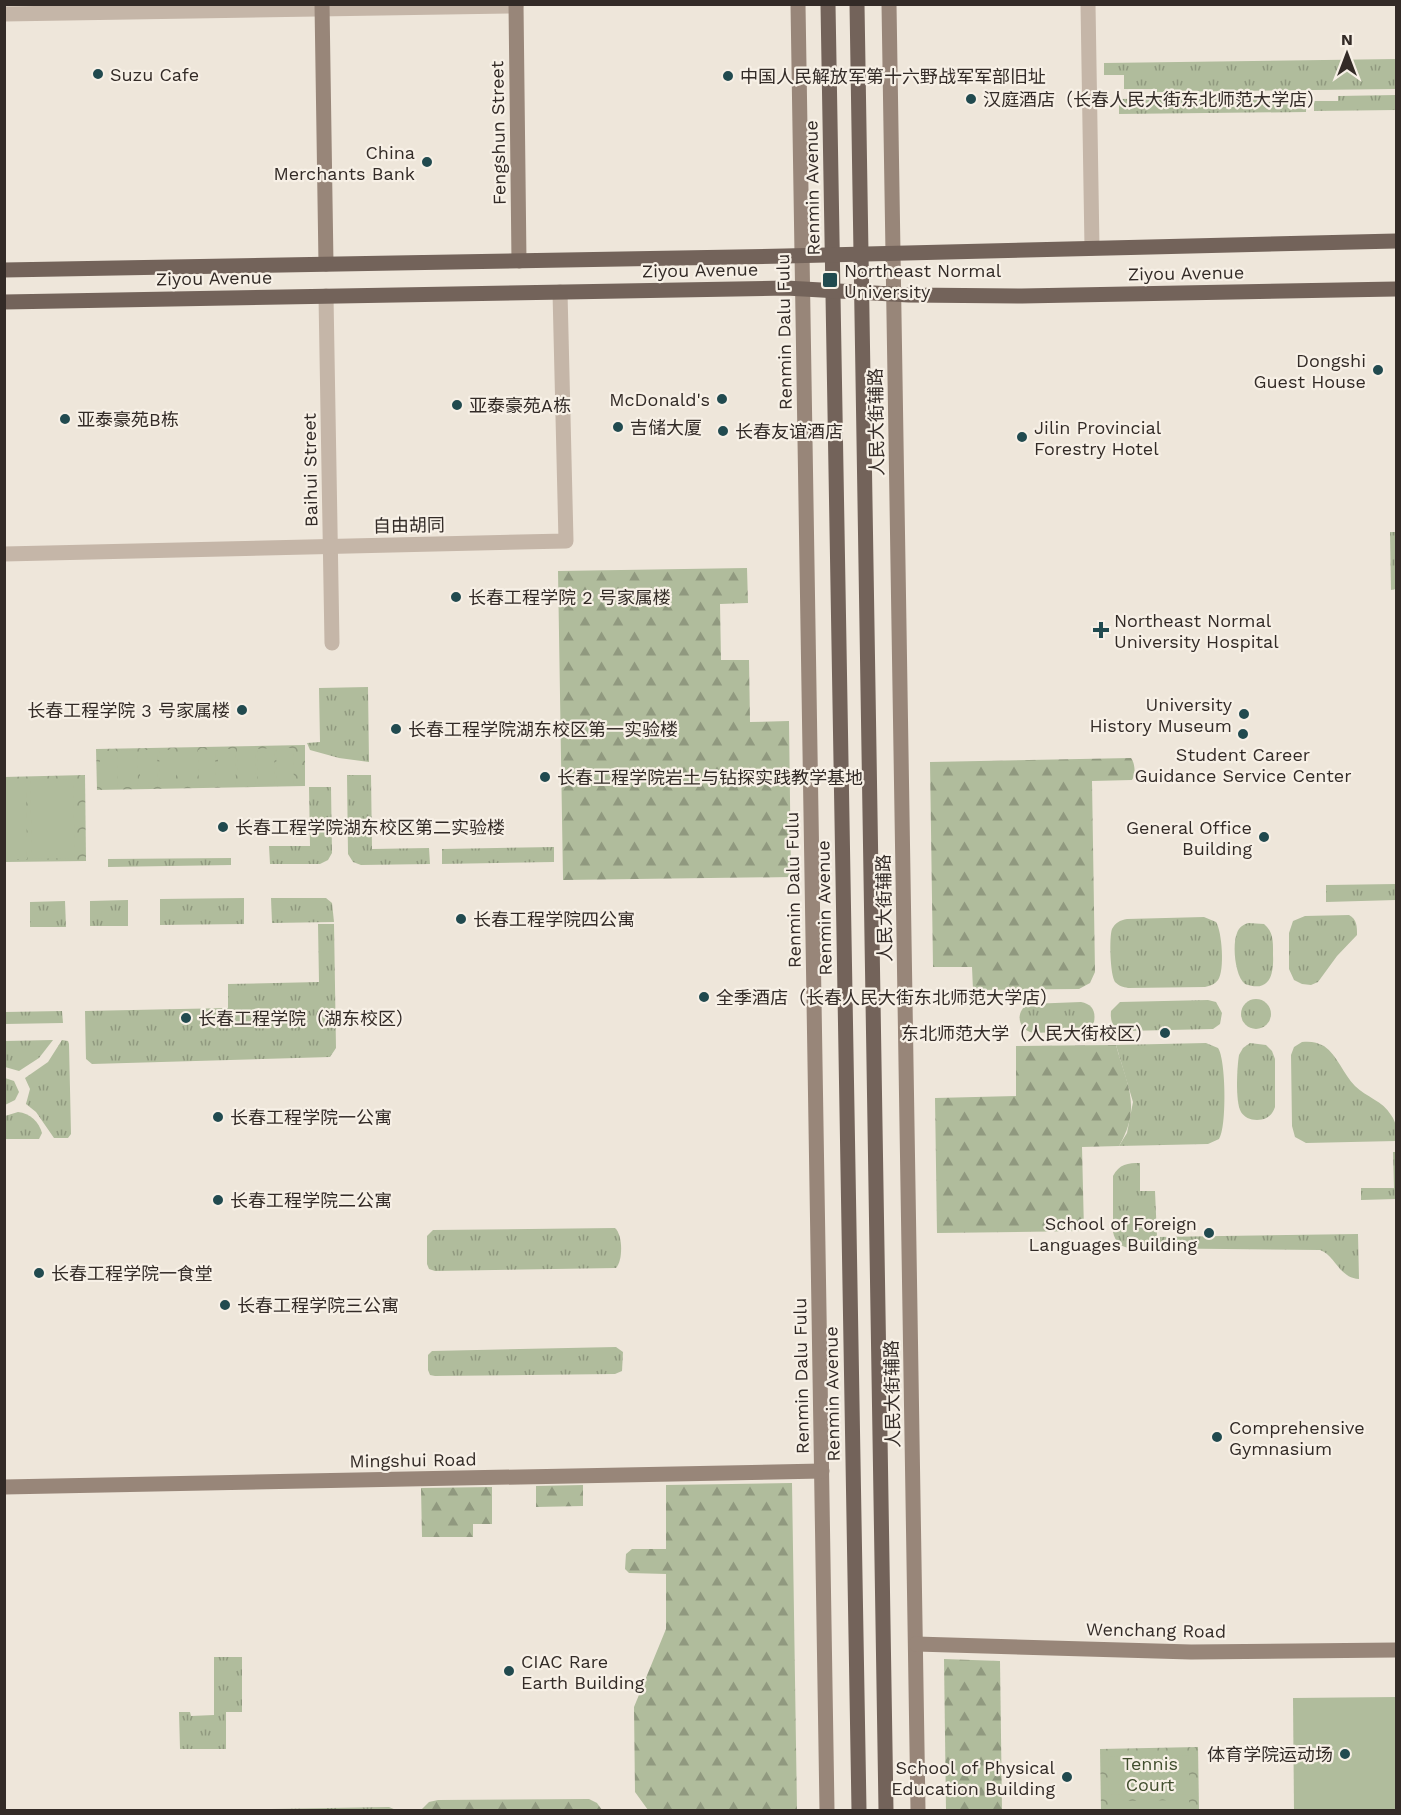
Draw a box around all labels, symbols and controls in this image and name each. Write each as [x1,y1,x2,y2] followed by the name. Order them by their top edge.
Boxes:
[1317,24,1377,84] north arrow
[1341,30,1353,49] text: N
[486,60,510,205] street label: Fengshun Street
[110,64,199,85] place label: Suzu Cafe
[740,66,1046,87] place label: 中国人民解放军第十六野战军军部旧址
[91,67,105,81] marker: Suzu Cafe
[721,69,735,83] marker: 中国人民解放军第十六野战军军部旧址
[983,89,1325,110] place label: 汉庭酒店（长春人民大街东北师范大学店）
[964,92,978,106] marker: 汉庭酒店（长春人民大街东北师范大学店）
[800,120,824,256] street label: Renmin Avenue
[273,142,415,184] place label: China Merchants Bank
[420,155,434,169] marker: China Merchants Bank
[772,254,796,410] street label: Renmin Dalu Fulu
[642,258,758,282] street label: Ziyou Avenue
[844,260,1002,302] place label: Northeast Normal University
[1128,261,1244,285] street label: Ziyou Avenue
[156,266,272,290] street label: Ziyou Avenue
[821,271,839,289] marker: Northeast Normal University
[1253,350,1366,392] place label: Dongshi Guest House
[1371,363,1385,377] marker: Dongshi Guest House
[865,368,887,476] street label: 人民大街辅路
[609,389,710,410] place label: McDonald's
[715,392,729,406] marker: McDonald's
[469,395,571,416] place label: 亚泰豪苑A栋
[450,398,464,412] marker: 亚泰豪苑A栋
[77,409,179,430] place label: 亚泰豪苑B栋
[58,412,72,426] marker: 亚泰豪苑B栋
[298,412,321,527] street label: Baihui Street
[630,417,702,438] place label: 吉储大厦
[1034,417,1162,459] place label: Jilin Provincial Forestry Hotel
[611,420,625,434] marker: 吉储大厦
[735,421,843,442] place label: 长春友谊酒店
[716,424,730,438] marker: 长春友谊酒店
[1015,430,1029,444] marker: Jilin Provincial Forestry Hotel
[373,514,445,536] street label: 自由胡同
[468,587,671,608] place label: 长春工程学院 2 号家属楼
[449,590,463,604] marker: 长春工程学院 2 号家属楼
[1114,610,1279,652] place label: Northeast Normal University Hospital
[1092,621,1110,639] marker: Northeast Normal University Hospital
[1089,694,1233,736] place label: University History Museum
[27,700,230,721] place label: 长春工程学院 3 号家属楼
[235,703,249,717] marker: 长春工程学院 3 号家属楼
[1237,707,1251,721] marker: University History Museum
[408,719,678,740] place label: 长春工程学院湖东校区第一实验楼
[389,722,403,736] marker: 长春工程学院湖东校区第一实验楼
[1236,727,1250,741] marker: Student Career Guidance Service Center
[1134,744,1352,786] place label: Student Career Guidance Service Center
[557,767,863,788] place label: 长春工程学院岩土与钻探实践教学基地
[538,770,552,784] marker: 长春工程学院岩土与钻探实践教学基地
[781,812,805,968] street label: Renmin Dalu Fulu
[235,817,505,838] place label: 长春工程学院湖东校区第二实验楼
[1126,817,1252,859] place label: General Office Building
[216,820,230,834] marker: 长春工程学院湖东校区第二实验楼
[1257,830,1271,844] marker: General Office Building
[812,840,836,976] street label: Renmin Avenue
[873,854,895,962] street label: 人民大街辅路
[473,909,635,930] place label: 长春工程学院四公寓
[454,912,468,926] marker: 长春工程学院四公寓
[716,987,1058,1008] place label: 全季酒店（长春人民大街东北师范大学店）
[697,990,711,1004] marker: 全季酒店（长春人民大街东北师范大学店）
[198,1008,414,1029] place label: 长春工程学院（湖东校区）
[179,1011,193,1025] marker: 长春工程学院（湖东校区）
[901,1023,1153,1044] place label: 东北师范大学（人民大街校区）
[1158,1026,1172,1040] marker: 东北师范大学（人民大街校区）
[230,1107,392,1128] place label: 长春工程学院一公寓
[211,1110,225,1124] marker: 长春工程学院一公寓
[230,1190,392,1211] place label: 长春工程学院二公寓
[211,1193,225,1207] marker: 长春工程学院二公寓
[1029,1213,1197,1255] place label: School of Foreign Languages Building
[1202,1226,1216,1240] marker: School of Foreign Languages Building
[51,1263,213,1284] place label: 长春工程学院一食堂
[32,1266,46,1280] marker: 长春工程学院一食堂
[237,1295,399,1316] place label: 长春工程学院三公寓
[218,1298,232,1312] marker: 长春工程学院三公寓
[789,1298,813,1454] street label: Renmin Dalu Fulu
[820,1326,844,1462] street label: Renmin Avenue
[881,1340,903,1448] street label: 人民大街辅路
[1229,1417,1365,1459] place label: Comprehensive Gymnasium
[1210,1430,1224,1444] marker: Comprehensive Gymnasium
[349,1448,477,1472] street label: Mingshui Road
[1086,1618,1226,1642] street label: Wenchang Road
[521,1651,645,1693] place label: CIAC Rare Earth Building
[502,1664,516,1678] marker: CIAC Rare Earth Building
[1207,1744,1333,1765] place label: 体育学院运动场
[1338,1747,1352,1761] marker: 体育学院运动场
[1122,1753,1178,1795] park label: Tennis Court
[891,1757,1055,1799] place label: School of Physical Education Building
[1060,1770,1074,1784] marker: School of Physical Education Building

